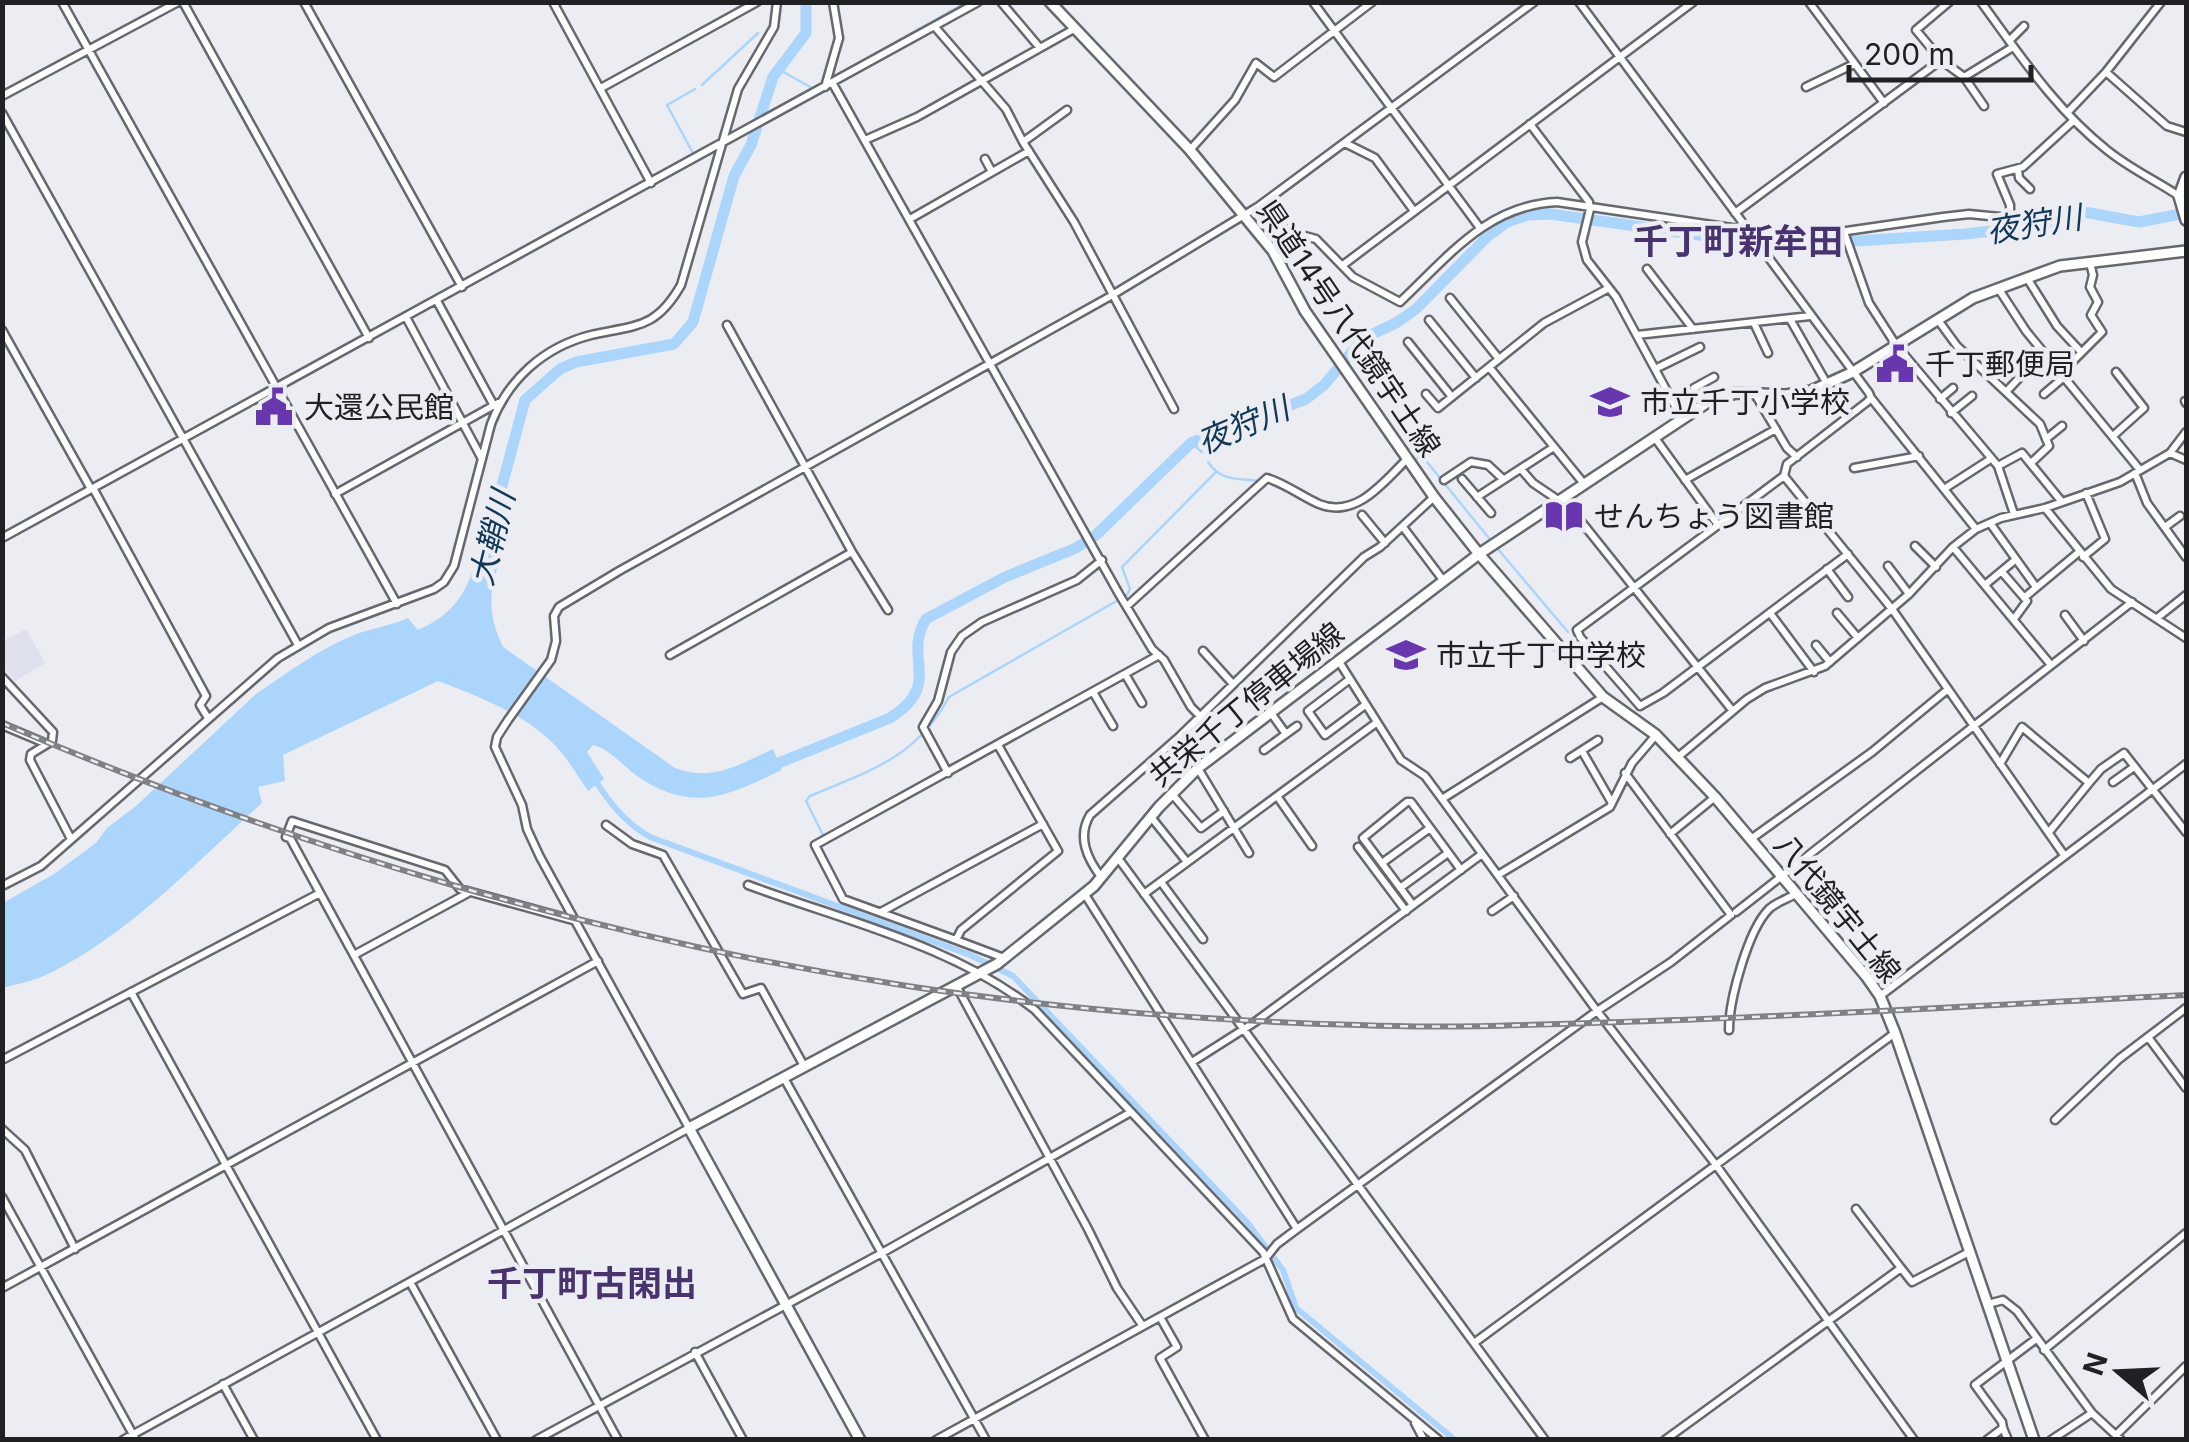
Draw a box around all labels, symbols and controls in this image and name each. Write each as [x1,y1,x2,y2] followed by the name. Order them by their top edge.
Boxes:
[1849,20,2032,82] scale bar
[1864,36,1955,72] text: 200 m
[1250,193,1448,463] street label: 県道14号八代鏡宇土線
[1984,197,2087,251] water label: 夜狩川
[1633,220,1843,262] district label: 千丁町新牟田
[1874,343,1916,385] public building icon: 千丁郵便局
[1925,346,2075,382] place label: 千丁郵便局
[1589,381,1631,423] school or university icon: 市立千丁小学校
[1640,384,1850,420] place label: 市立千丁小学校
[253,386,295,428] public building icon: 大還公民館
[1191,387,1298,462] water label: 夜狩川
[304,389,454,425] place label: 大還公民館
[461,484,523,589] water label: 大鞘川
[1543,495,1585,537] library icon: せんちょう図書館
[1594,498,1834,534] place label: せんちょう図書館
[1141,614,1351,794] street label: 共栄千丁停車場線
[1385,634,1427,676] school or university icon: 市立千丁中学校
[1436,637,1646,673] place label: 市立千丁中学校
[1767,827,1909,989] street label: 八代鏡宇土線
[487,1262,697,1304] district label: 千丁町古閑出
[2069,1322,2169,1422] north arrow
[2076,1348,2115,1379] text: N

